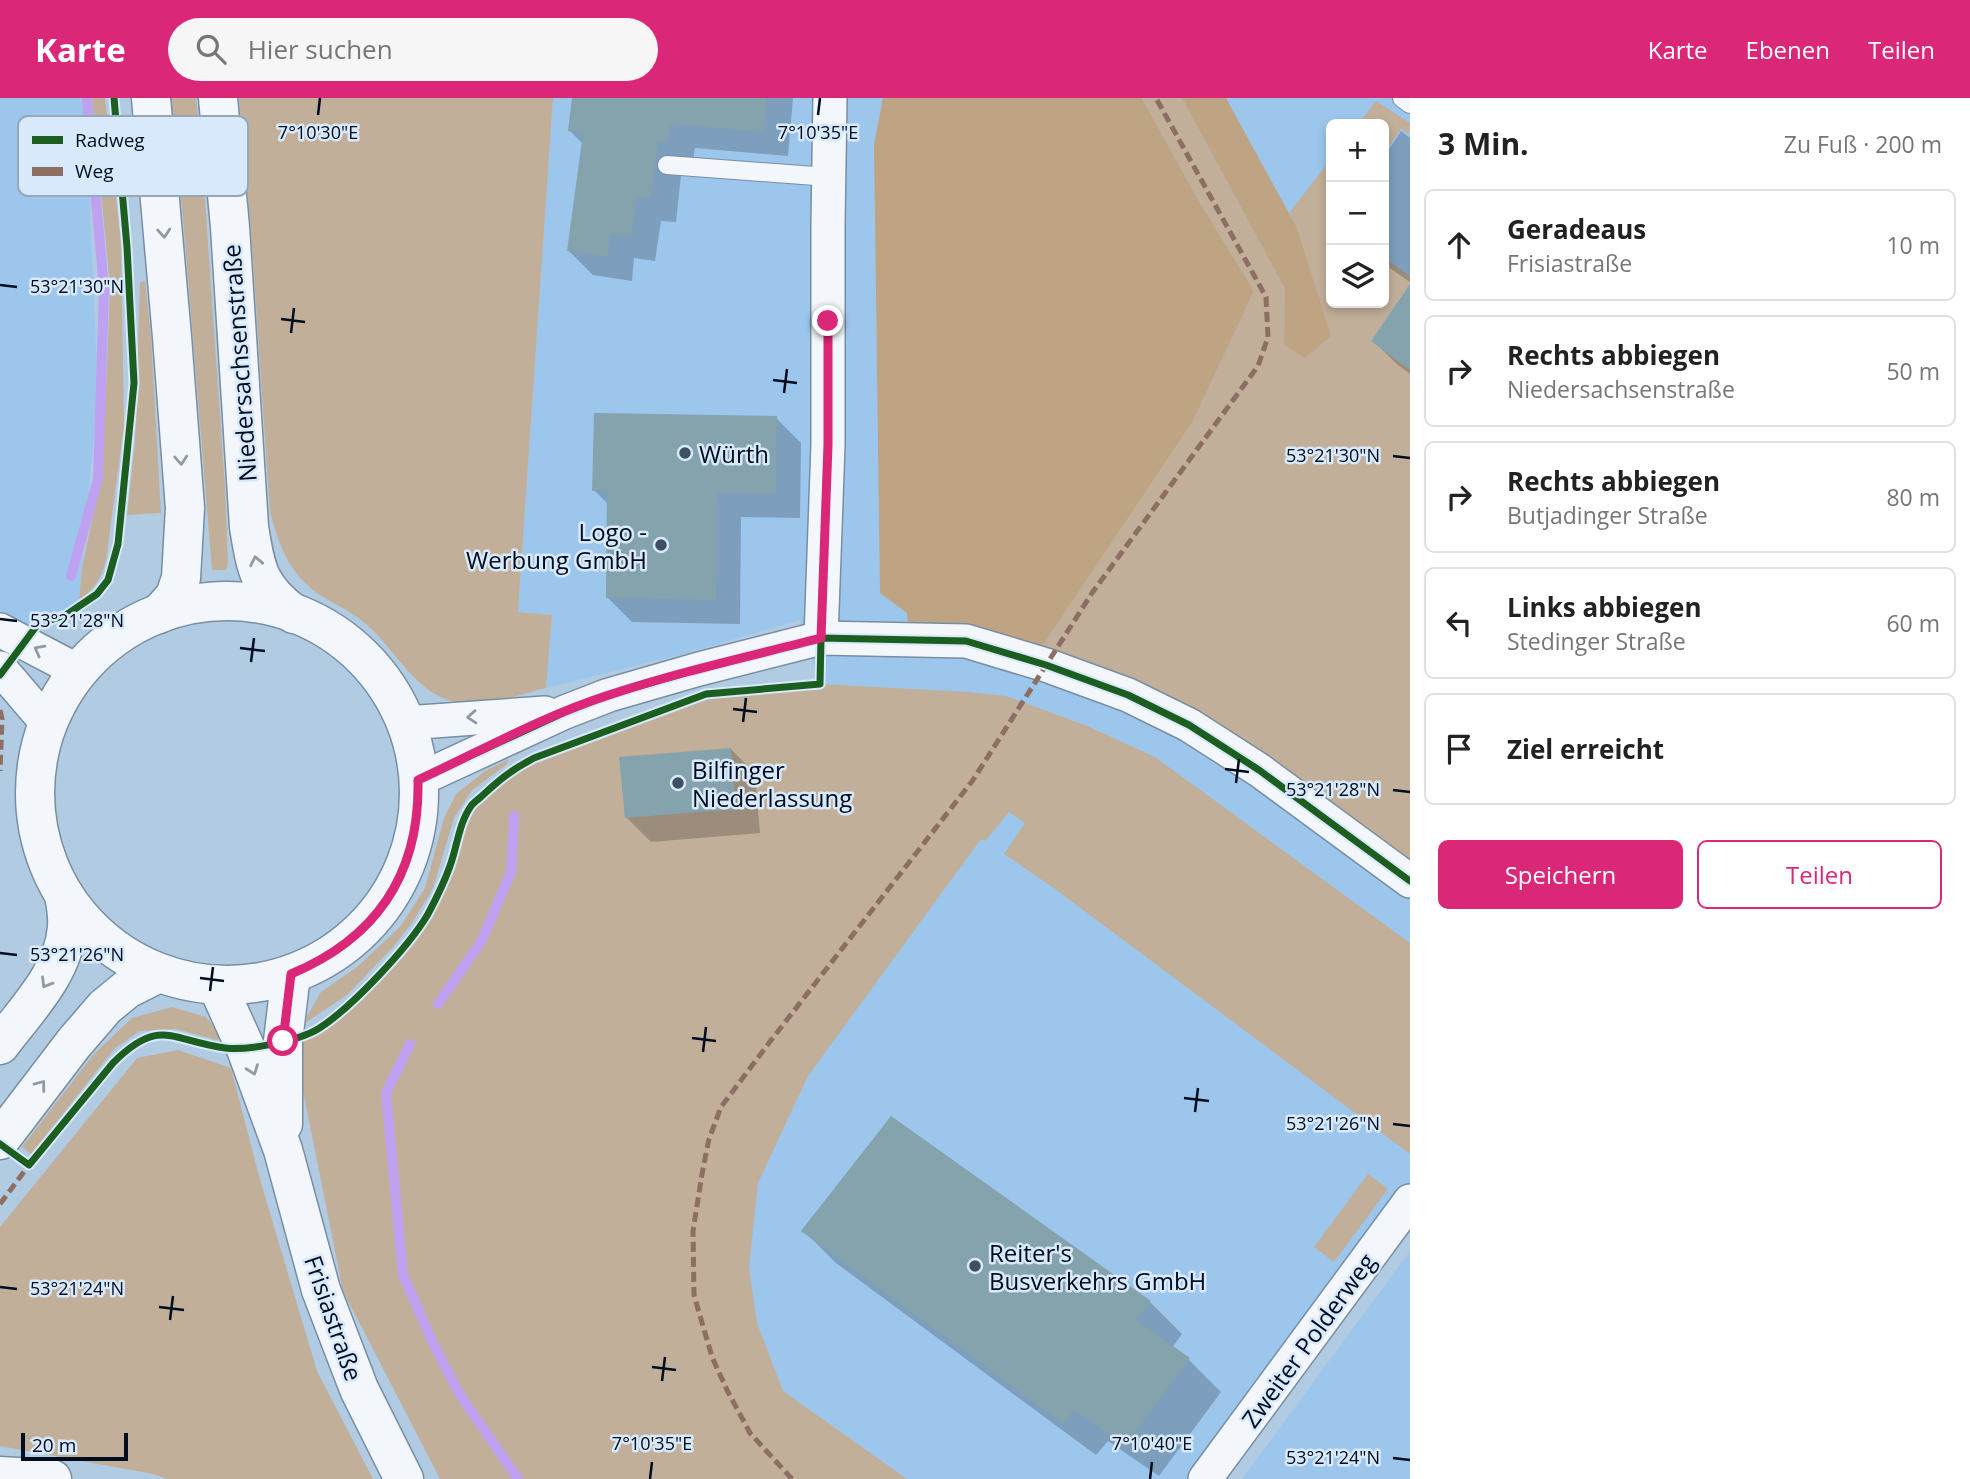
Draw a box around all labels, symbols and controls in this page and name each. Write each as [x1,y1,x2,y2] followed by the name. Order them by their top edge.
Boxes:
[168,18,658,81] search box
[35,27,126,72] text: Karte
[192,30,230,68] icon: search
[248,31,393,67] text: Hier suchen
[1648,33,1708,66] text: Karte
[1746,33,1830,66] text: Ebenen
[1868,33,1935,66] text: Teilen
[18,116,248,196] legend
[1326,119,1389,308] map controls
[1326,119,1389,182] button: +
[278,120,358,144] text: 7°10'30"E
[778,120,858,144] text: 7°10'35"E
[1438,123,1529,164] text: 3 Min.
[75,127,145,153] text: Radweg
[1784,128,1942,160] text: Zu Fuß · 200 m
[75,158,114,184] text: Weg
[1326,182,1389,245] button: −
[1507,211,1646,247] text: Geradeaus
[1440,226,1478,264] icon: ahead
[156,228,171,239] one-way arrow
[1886,229,1940,261] text: 10 m
[214,243,264,483] street label: Niedersachsenstraße
[1326,245,1389,308] button: layers
[1507,247,1632,279] text: Frisiastraße
[30,274,124,298] text: 53°21'30"N
[812,305,843,336] route end
[1507,337,1720,373] text: Rechts abbiegen
[1440,352,1478,390] icon: right
[1886,355,1940,387] text: 50 m
[1507,373,1735,405] text: Niedersachsenstraße
[699,437,769,470] place label: Würth
[1286,443,1380,467] text: 53°21'30"N
[677,445,693,461] marker: Würth
[173,454,188,465] one-way arrow
[1507,463,1720,499] text: Rechts abbiegen
[1440,478,1478,516] icon: right
[1886,481,1940,513] text: 80 m
[1507,499,1708,531] text: Butjadinger Straße
[466,515,647,576] place label: Logo - Werbung GmbH
[653,537,669,553] marker: Logo - Werbung GmbH
[249,555,264,567] one-way arrow
[1507,589,1702,625] text: Links abbiegen
[1440,604,1478,642] icon: left
[1886,607,1940,639] text: 60 m
[30,608,124,632] text: 53°21'28"N
[1507,625,1686,657] text: Stedinger Straße
[34,645,47,658] one-way arrow
[466,710,477,725] one-way arrow
[1440,730,1478,768] icon: arrive
[1507,731,1664,767] text: Ziel erreicht
[692,753,852,814] place label: Bilfinger Niederlassung
[670,775,686,791] marker: Bilfinger Niederlassung
[1286,777,1380,801] text: 53°21'28"N
[1438,840,1683,909] button: Speichern
[1697,840,1942,909] button: Teilen
[30,942,124,966] text: 53°21'26"N
[41,975,54,988] one-way arrow
[267,1025,298,1056] route start
[245,1064,259,1076] one-way arrow
[33,1081,46,1093] one-way arrow
[1286,1111,1380,1135] text: 53°21'26"N
[989,1236,1206,1297] place label: Reiter's Busverkehrs GmbH
[1234,1246,1382,1434] street label: Zweiter Polderweg
[297,1251,371,1385] street label: Frisiastraße
[967,1258,983,1274] marker: Reiter's Busverkehrs GmbH
[30,1276,124,1300] text: 53°21'24"N
[21,1430,128,1462] scale bar
[612,1431,692,1455] text: 7°10'35"E
[1112,1431,1192,1455] text: 7°10'40"E
[32,1432,76,1458] text: 20 m
[1286,1445,1380,1469] text: 53°21'24"N

